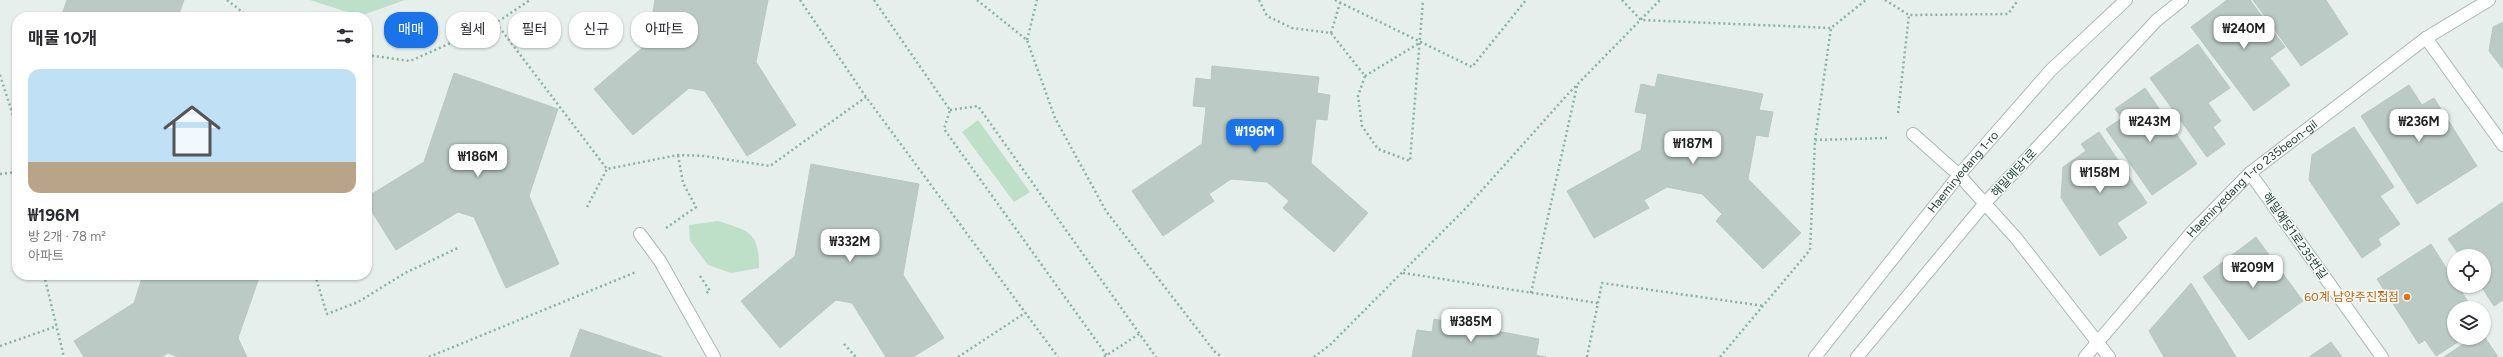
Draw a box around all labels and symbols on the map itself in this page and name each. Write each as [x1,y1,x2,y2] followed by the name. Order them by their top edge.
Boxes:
[2216,16,2272,50] pin: ₩240M
[2122,109,2178,143] pin: ₩243M
[2391,109,2447,143] pin: ₩236M
[2184,117,2320,240] street label: Haemiryedang 1-ro 235beon-gil
[1227,119,1283,153] pin: ₩196M
[1925,128,2001,216] street label: Haemiryedang 1-ro
[1665,131,1721,165] pin: ₩187M
[450,144,506,178] pin: ₩186M
[1988,146,2040,200] street label: 해밀예당1로
[2072,160,2128,194] pin: ₩158M
[2260,190,2330,282] street label: 해밀예당1로235번길
[822,229,878,263] pin: ₩332M
[2225,255,2281,289] pin: ₩209M
[2304,290,2399,304] place label: 60계 남양주진접점
[2402,292,2412,302] marker: 60계 남양주진접점
[1443,309,1499,343] pin: ₩385M

